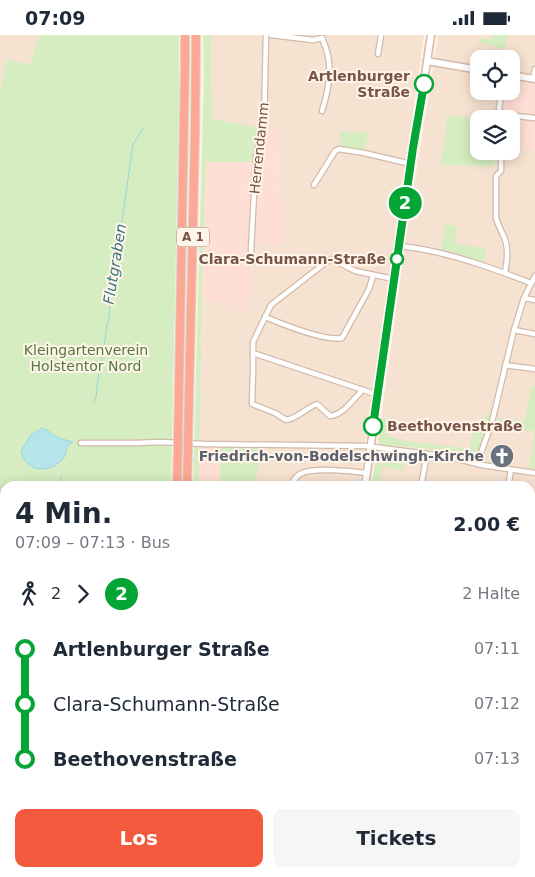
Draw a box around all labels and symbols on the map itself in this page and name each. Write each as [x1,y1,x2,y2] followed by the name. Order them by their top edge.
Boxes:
[308,68,410,100] place label: Artlenburger Straße
[414,74,434,94] marker: Artlenburger Straße
[246,101,272,195] street label: Herrendamm
[389,187,421,219] line badge: 2
[100,222,130,306] water label: Flutgraben
[177,227,209,247] road number: A 1
[199,251,386,267] place label: Clara-Schumann-Straße
[390,252,404,266] marker: Clara-Schumann-Straße
[24,342,148,374] park label: Kleingartenverein Holstentor Nord
[363,416,383,436] marker: Beethovenstraße
[387,418,522,434] place label: Beethovenstraße
[489,443,515,469] church icon: Friedrich-von-Bodelschwingh-Kirche
[199,448,484,464] place label: Friedrich-von-Bodelschwingh-Kirche

